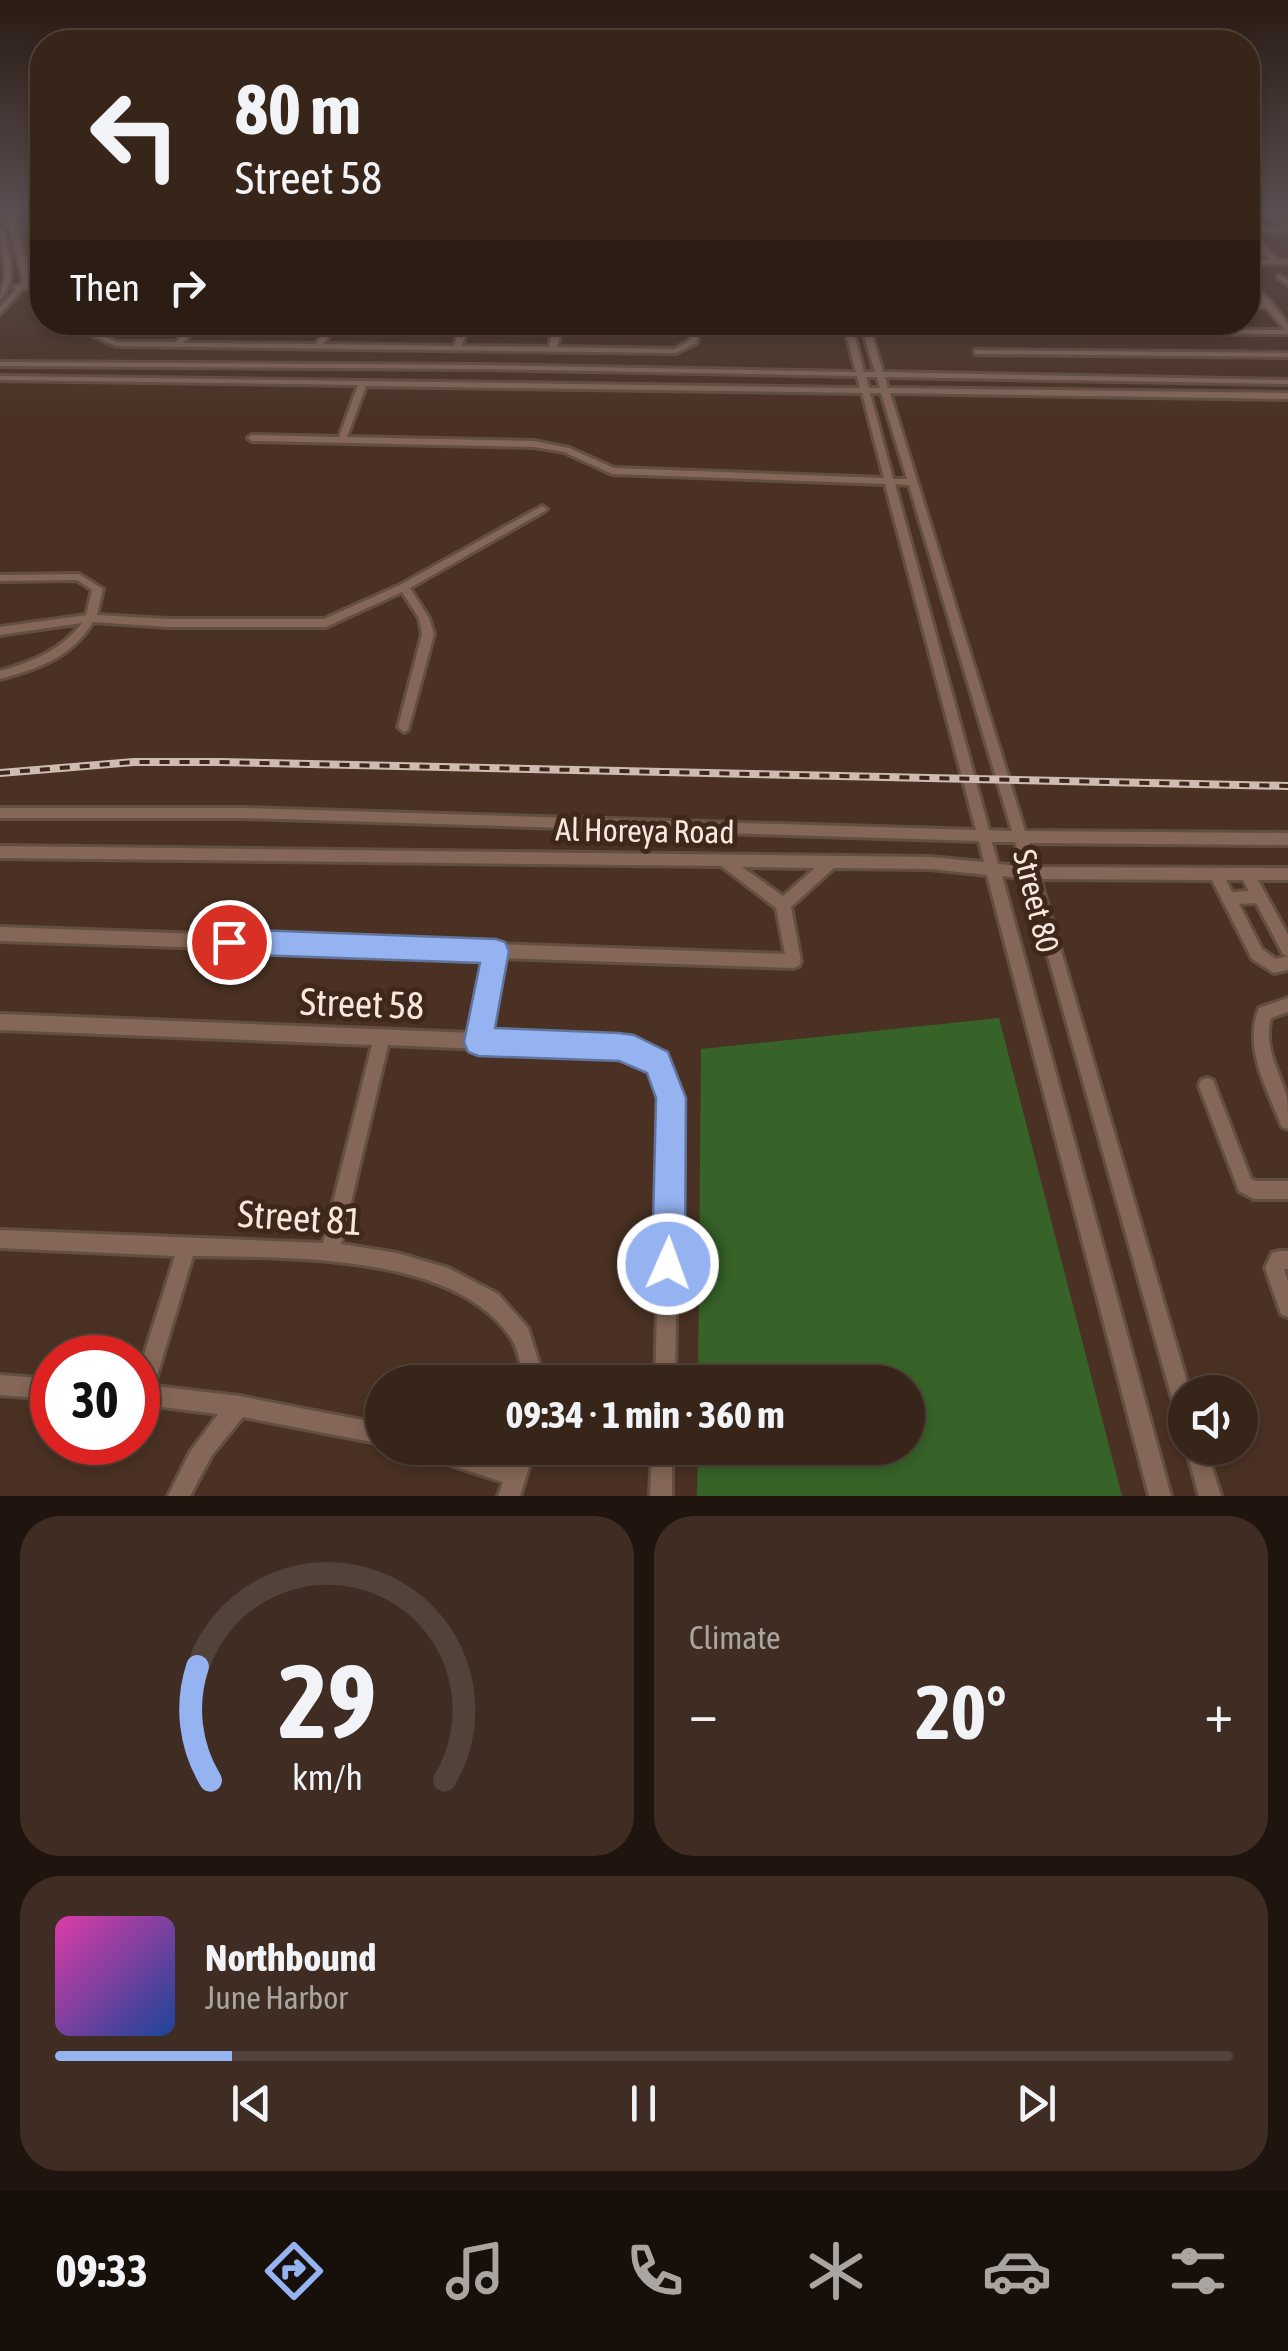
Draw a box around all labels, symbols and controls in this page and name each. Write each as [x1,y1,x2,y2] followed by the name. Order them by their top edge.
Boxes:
[235,69,361,149] text: 80 m
[70,70,200,200] icon: left
[235,152,382,204] text: Street 58
[160,260,215,315] icon: right
[70,266,140,309] text: Then
[555,810,735,851] street label: Al Horeya Road
[1006,846,1067,956] street label: Street 80
[187,900,272,985] pin
[202,915,257,970] icon: arrive
[299,980,425,1027] street label: Street 58
[237,1192,364,1243] street label: Street 81
[616,1212,720,1316] position arrow
[30,1335,160,1465] speed limit sign: 30
[1168,1375,1258,1465] map controls
[1168,1375,1258,1465] button: sound
[505,1393,785,1436] text: 09:34 · 1 min · 360 m
[689,1619,781,1656] text: Climate
[278,1641,376,1760] text: 29
[915,1669,1007,1755] text: 20°
[689,1681,718,1744] text: −
[1204,1681,1233,1744] text: +
[292,1757,362,1798] text: km/h
[205,1936,376,1979] text: Northbound
[205,1979,348,2016] text: June Harbor
[224,2076,279,2131] icon: previous
[616,2076,671,2131] icon: pause
[1009,2076,1064,2131] icon: next
[259,2236,329,2306] icon: directions
[440,2236,510,2306] icon: music
[620,2236,690,2306] icon: phone
[801,2236,871,2306] icon: climate
[982,2236,1052,2306] icon: car
[1163,2236,1233,2306] icon: filters
[55,2245,148,2297] text: 09:33

